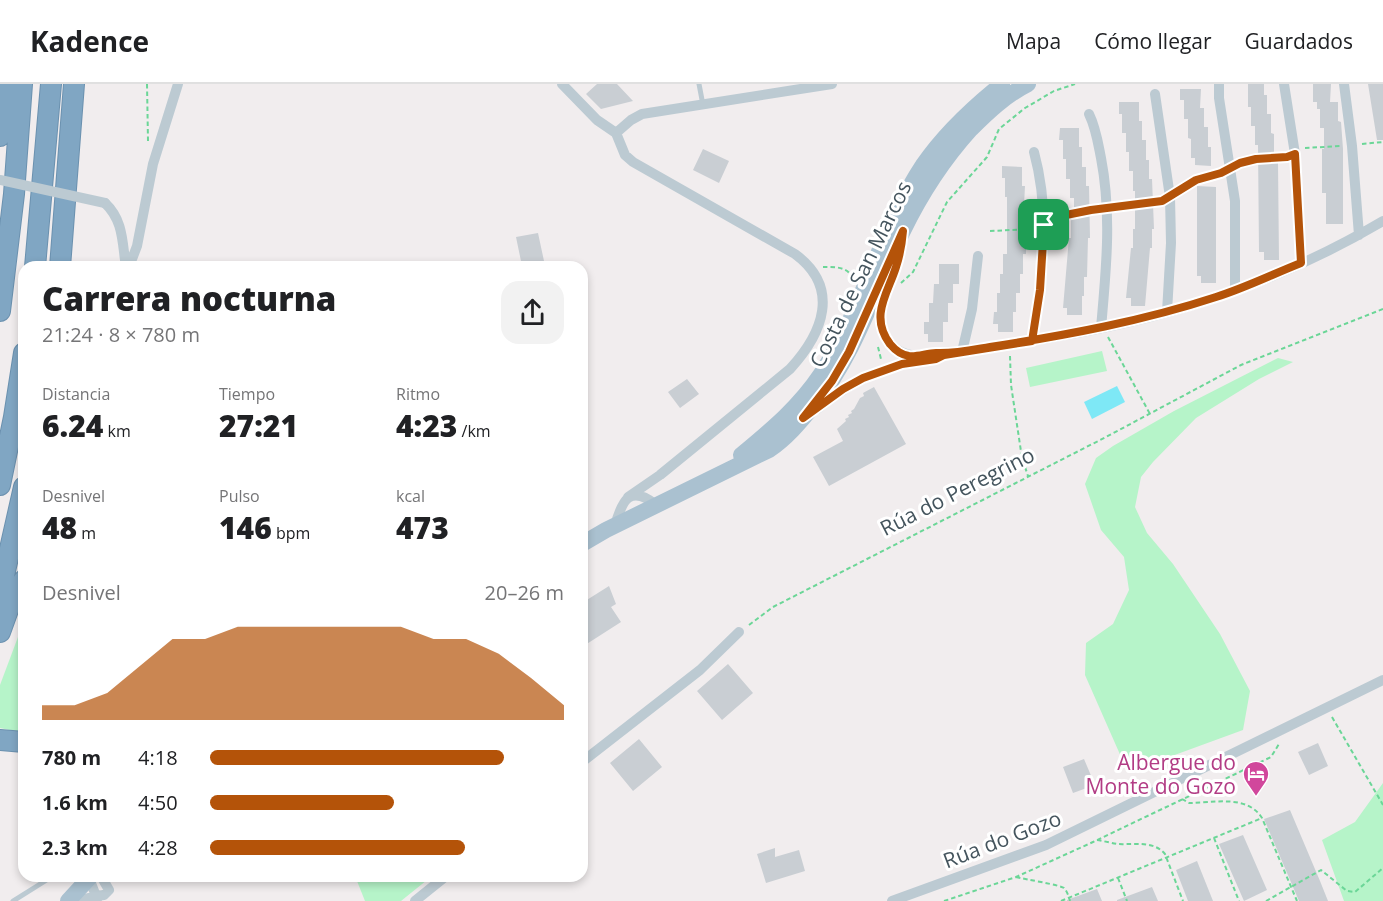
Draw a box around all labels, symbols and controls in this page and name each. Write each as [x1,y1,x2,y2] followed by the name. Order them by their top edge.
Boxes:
[30,22,149,60] text: Kadence
[1006,27,1061,55] text: Mapa
[1094,27,1212,55] text: Cómo llegar
[1245,27,1353,55] text: Guardados
[803,176,917,372] street label: Costa de San Marcos
[1018,199,1069,250] pin
[1027,208,1060,241] icon: arrive
[42,276,336,321] text: Carrera nocturna
[501,281,564,344] button: share
[42,321,200,348] text: 21:24 · 8 × 780 m
[42,383,110,405] text: Distancia
[219,383,275,405] text: Tiempo
[396,383,440,405] text: Ritmo
[42,405,103,446] text: 6.24
[219,405,298,446] text: 27:21
[396,405,457,446] text: 4:23
[103,420,131,442] text: km
[457,420,491,442] text: /km
[875,440,1039,542] street label: Rúa do Peregrino
[42,485,105,507] text: Desnivel
[219,485,260,507] text: Pulso
[396,485,425,507] text: kcal
[42,507,77,548] text: 48
[219,507,272,548] text: 146
[396,507,449,548] text: 473
[77,522,96,544] text: m
[272,522,310,544] text: bpm
[42,579,121,606] text: Desnivel
[485,579,564,606] text: 20–26 m
[42,744,101,771] text: 780 m
[138,744,178,771] text: 4:18
[1086,748,1236,800] place label: Albergue do Monte do Gozo
[1241,759,1271,797] hotel icon: Albergue do Monte do Gozo
[42,789,108,816] text: 1.6 km
[138,789,178,816] text: 4:50
[939,804,1065,874] street label: Rúa do Gozo
[42,834,108,861] text: 2.3 km
[138,834,178,861] text: 4:28

